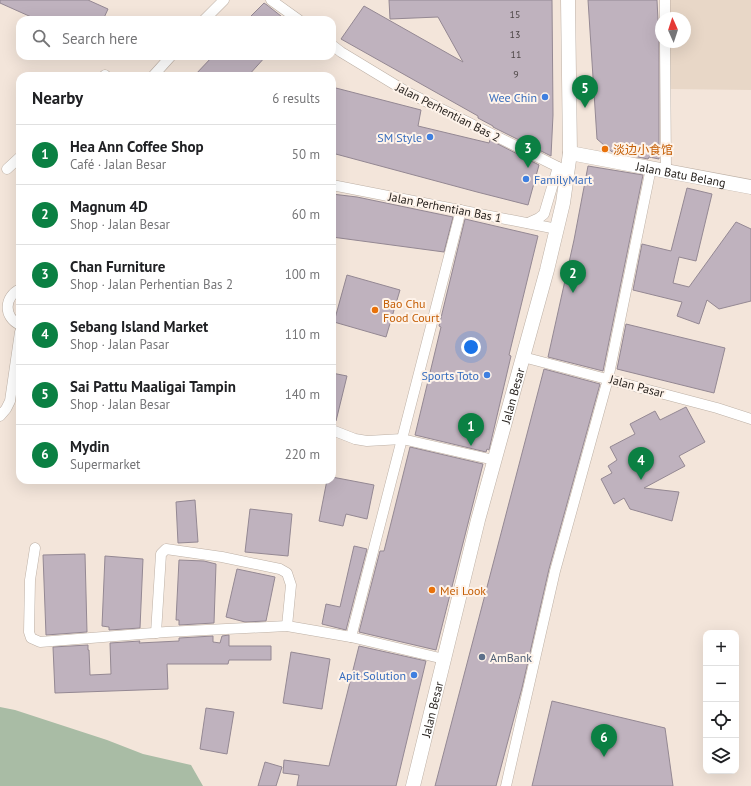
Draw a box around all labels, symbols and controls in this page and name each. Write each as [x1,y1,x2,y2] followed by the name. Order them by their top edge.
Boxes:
[510,8,520,21] house number: 15
[655,12,691,48] north arrow
[16,16,336,60] search box
[30,27,52,49] icon: search
[510,28,520,41] house number: 13
[62,29,138,48] text: Search here
[511,48,521,61] house number: 11
[513,68,519,81] house number: 9
[572,75,598,108] pin: 5
[392,79,503,145] street label: Jalan Perhentian Bas 2
[32,87,83,109] text: Nearby
[272,90,320,107] text: 6 results
[489,90,537,105] place label: Wee Chin
[540,92,550,102] marker: Wee Chin
[377,130,422,145] place label: SM Style
[425,132,435,142] marker: SM Style
[515,135,541,168] pin: 3
[70,137,204,156] text: Hea Ann Coffee Shop
[613,142,673,157] place label: 淡边小食馆
[600,144,610,154] marker: 淡边小食馆
[41,146,49,163] text: 1
[292,146,320,163] text: 50 m
[70,156,166,173] text: Café · Jalan Besar
[634,158,727,190] street label: Jalan Batu Belang
[534,172,592,187] place label: FamilyMart
[521,174,531,184] marker: FamilyMart
[386,188,503,225] street label: Jalan Perhentian Bas 1
[70,197,148,216] text: Magnum 4D
[41,206,49,223] text: 2
[292,206,320,223] text: 60 m
[70,216,170,233] text: Shop · Jalan Besar
[70,257,165,276] text: Chan Furniture
[560,260,586,293] pin: 2
[41,266,49,283] text: 3
[285,266,320,283] text: 100 m
[70,276,233,293] text: Shop · Jalan Perhentian Bas 2
[383,296,440,325] place label: Bao Chu Food Court
[370,305,380,315] marker: Bao Chu Food Court
[70,317,208,336] text: Sebang Island Market
[41,326,49,343] text: 4
[285,326,320,343] text: 110 m
[70,336,169,353] text: Shop · Jalan Pasar
[461,337,481,357] your location
[497,366,527,426] street label: Jalan Besar
[421,368,479,383] place label: Sports Toto
[482,370,492,380] marker: Sports Toto
[607,371,666,400] street label: Jalan Pasar
[70,377,236,396] text: Sai Pattu Maaligai Tampin
[41,386,49,403] text: 5
[285,386,320,403] text: 140 m
[70,396,170,413] text: Shop · Jalan Besar
[458,413,484,446] pin: 1
[70,437,109,456] text: Mydin
[41,446,49,463] text: 6
[285,446,320,463] text: 220 m
[628,447,654,480] pin: 4
[70,456,140,473] text: Supermarket
[440,583,486,598] place label: Mei Look
[427,585,437,595] marker: Mei Look
[703,630,739,774] map controls
[703,630,739,666] button: +
[490,650,532,665] place label: AmBank
[477,652,487,662] marker: AmBank
[703,666,739,702] button: −
[339,668,406,683] place label: Apit Solution
[409,670,419,680] marker: Apit Solution
[417,680,446,740] street label: Jalan Besar
[703,702,739,738] button: locate
[591,724,617,757] pin: 6
[703,738,739,774] button: layers

